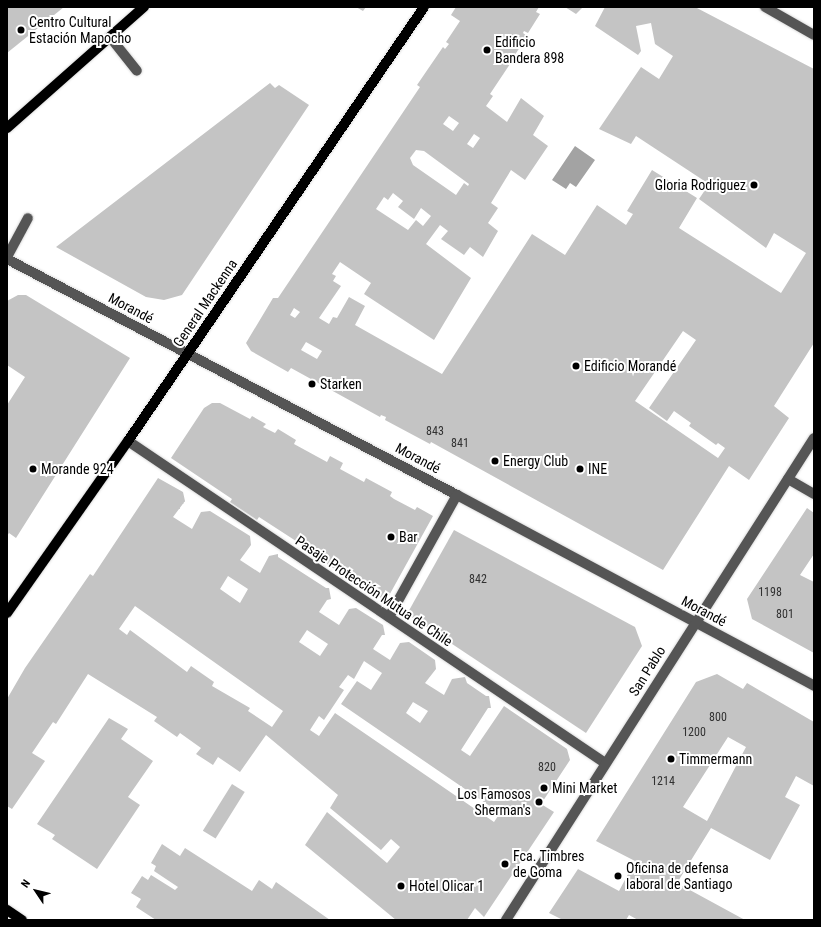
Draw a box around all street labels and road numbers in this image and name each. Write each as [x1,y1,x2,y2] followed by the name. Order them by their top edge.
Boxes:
[170,256,240,350] street label: General Mackenna
[106,289,156,327] street label: Morandé
[393,439,443,477] street label: Morandé
[292,532,456,650] street label: Pasaje Protección Mutua de Chile
[679,592,729,630] street label: Morandé
[625,643,669,699] street label: San Pablo

